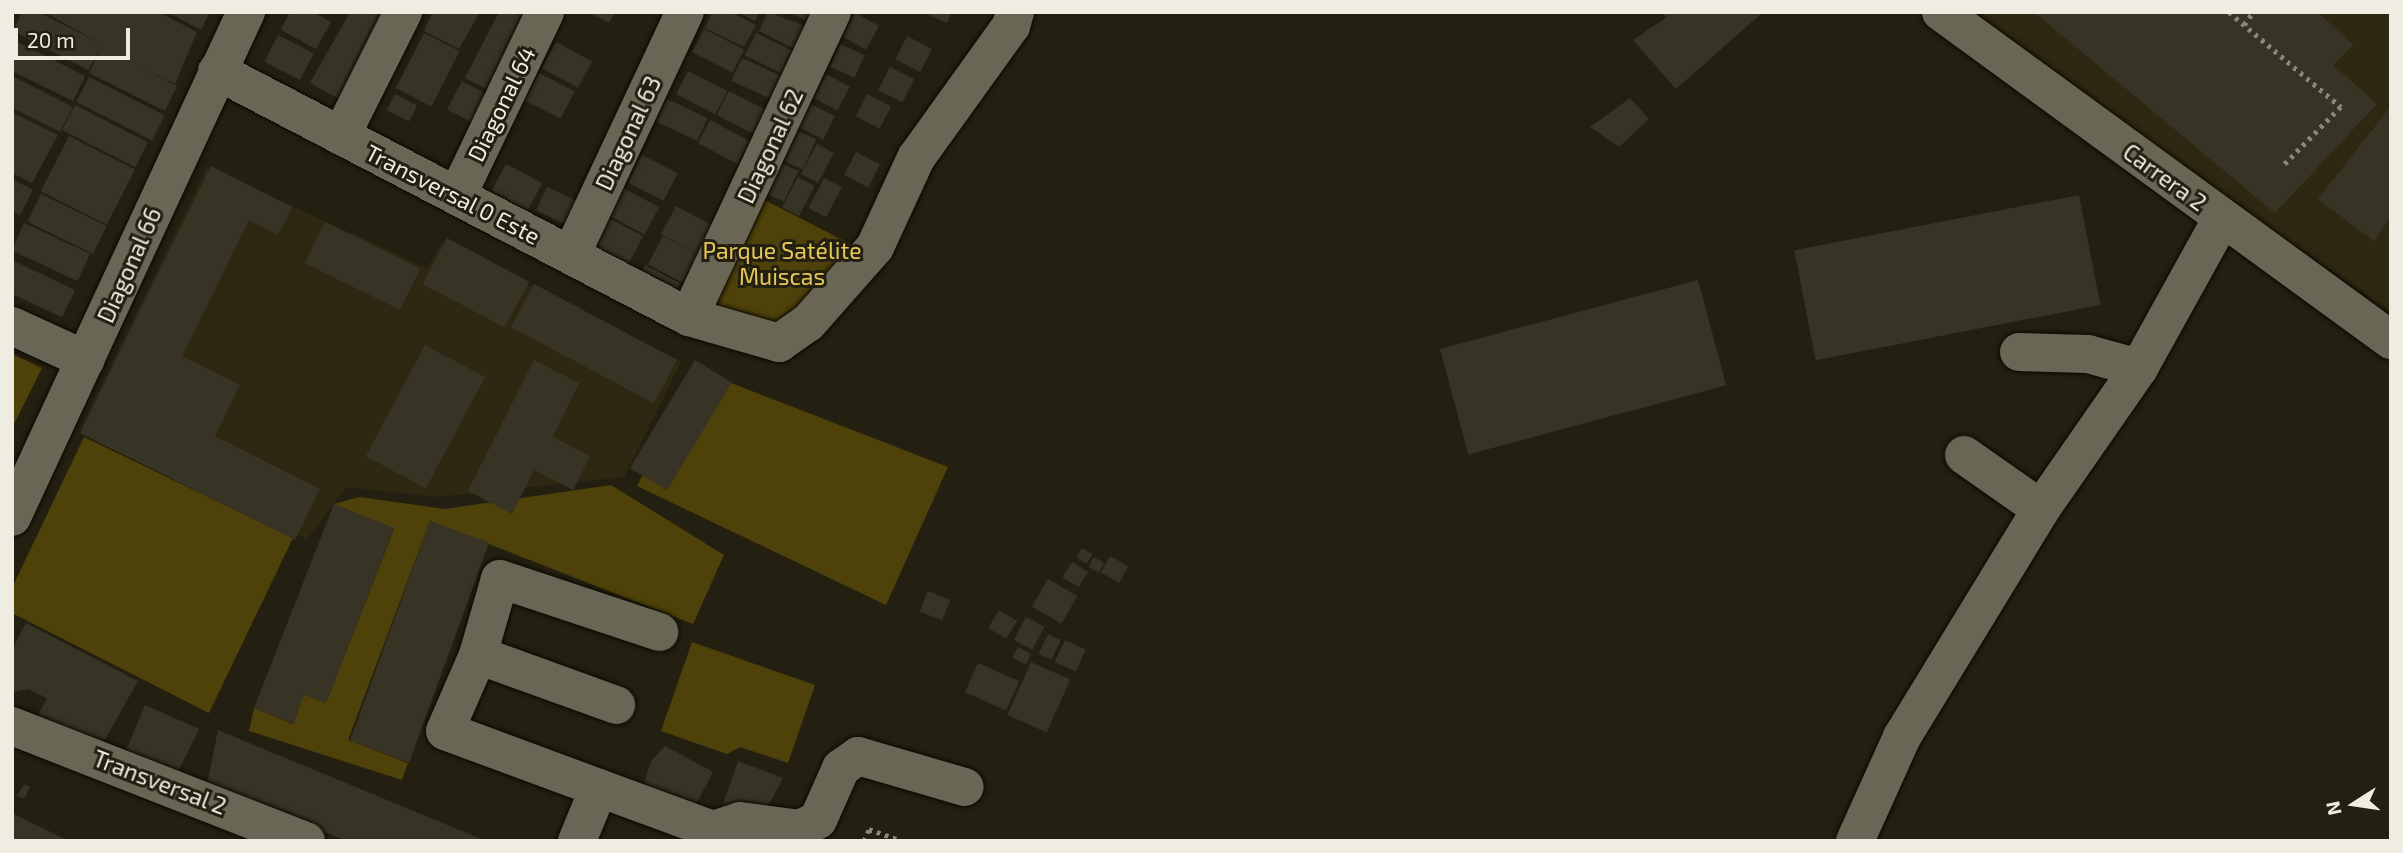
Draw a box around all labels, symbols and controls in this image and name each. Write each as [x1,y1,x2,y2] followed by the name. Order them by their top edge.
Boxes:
[18,14,133,58] scale bar
[27,27,75,52] text: 20 m
[461,42,541,166] street label: Diagonal 64
[589,71,667,195] street label: Diagonal 63
[731,84,809,208] street label: Diagonal 62
[361,138,545,250] street label: Transversal 0 Este
[2118,138,2212,216] street label: Carrera 2
[91,203,167,327] street label: Diagonal 66
[702,236,862,290] park label: Parque Satélite Muiscas
[89,744,231,820] street label: Transversal 2
[2319,769,2389,839] north arrow
[2320,799,2346,818] text: N

